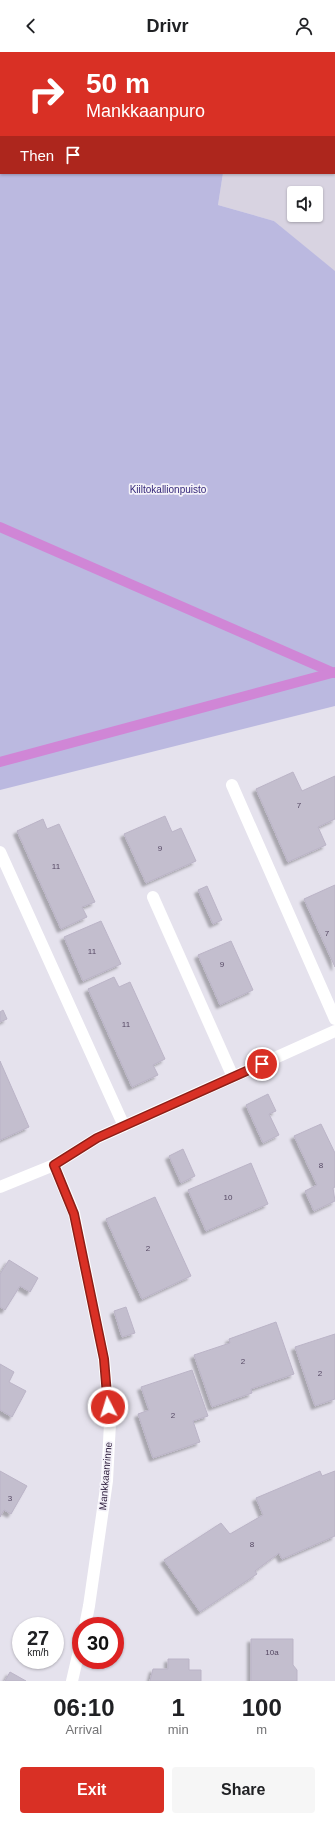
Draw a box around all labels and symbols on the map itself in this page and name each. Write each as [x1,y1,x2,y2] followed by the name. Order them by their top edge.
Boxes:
[130,484,207,495] park label: Kiiltokallionpuisto
[297,801,302,810] house number: 7
[158,844,163,853] house number: 9
[52,862,61,871] house number: 11
[325,929,330,938] house number: 7
[88,947,97,956] house number: 11
[220,960,225,969] house number: 9
[122,1020,131,1029] house number: 11
[245,1047,279,1081] pin
[319,1161,324,1170] house number: 8
[224,1193,233,1202] house number: 10
[146,1244,151,1253] house number: 2
[241,1357,246,1366] house number: 2
[318,1369,323,1378] house number: 2
[87,1386,129,1428] position arrow
[171,1411,176,1420] house number: 2
[97,1441,114,1511] street label: Mankkaanrinne
[8,1494,13,1503] house number: 3
[250,1540,255,1549] house number: 8
[72,1617,124,1669] speed limit sign: 30
[265,1648,279,1657] house number: 10a

